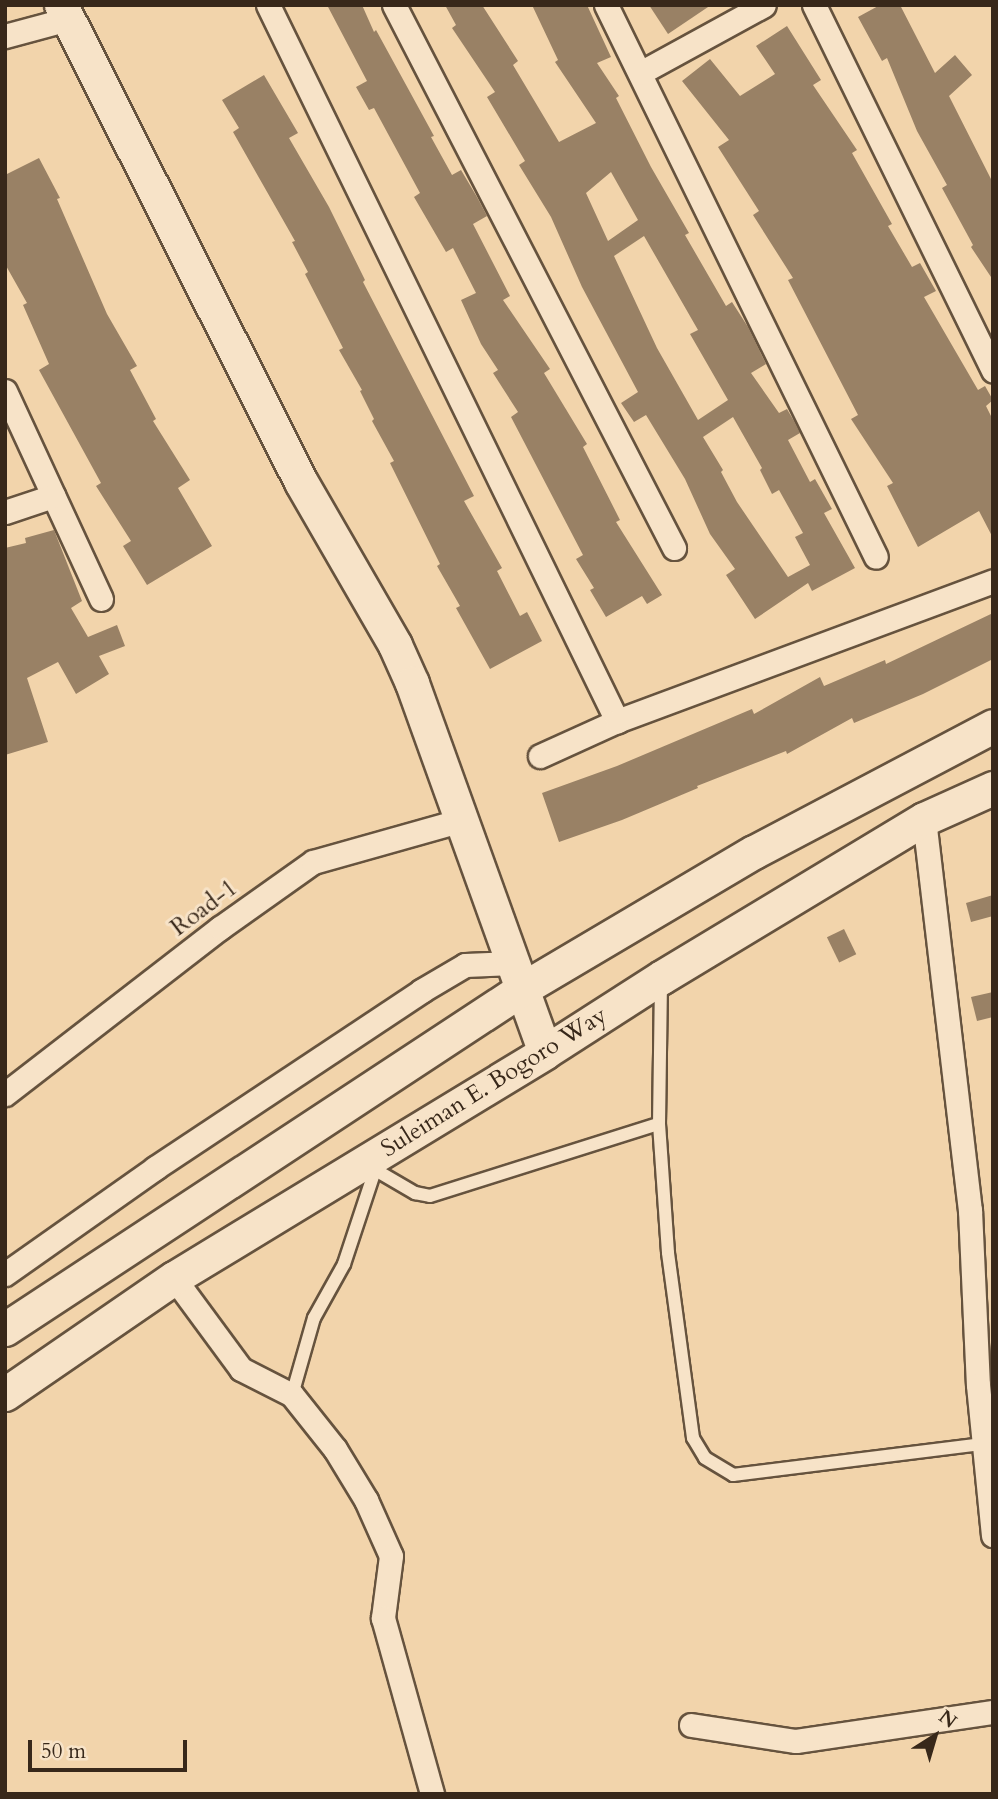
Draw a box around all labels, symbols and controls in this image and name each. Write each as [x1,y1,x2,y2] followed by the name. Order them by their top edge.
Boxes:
[165,874,243,942] street label: Road-1
[376,1001,612,1163] street label: Suleiman E. Bogoro Way
[900,1701,970,1771] north arrow
[933,1704,962,1735] text: N
[32,1726,191,1770] scale bar
[41,1737,86,1766] text: 50 m

